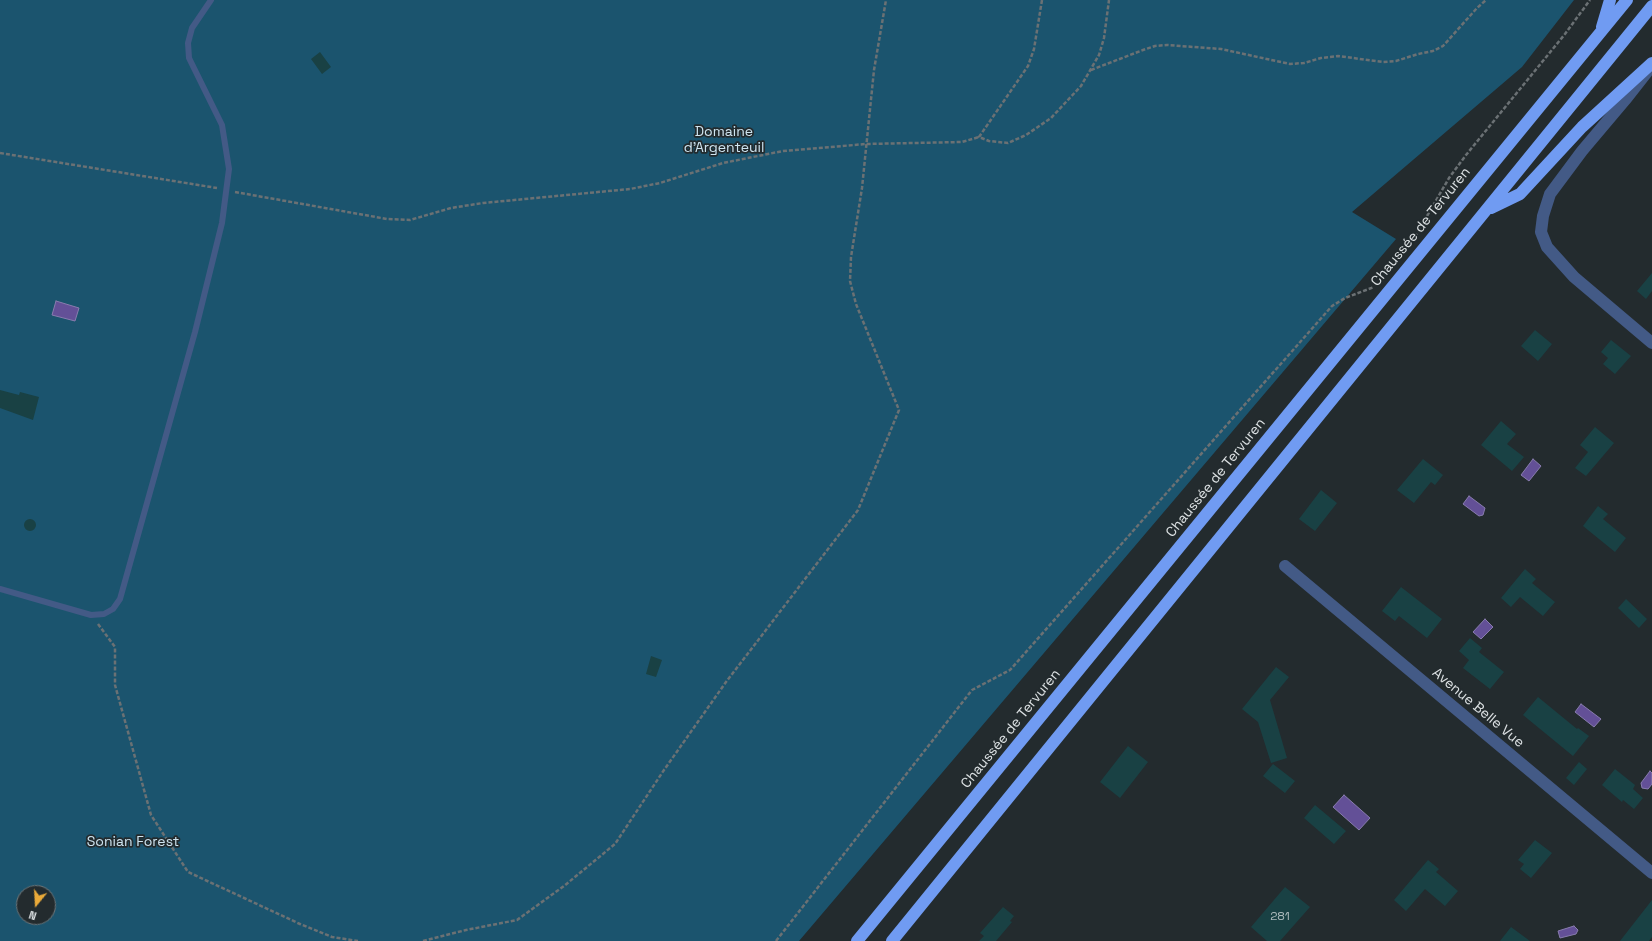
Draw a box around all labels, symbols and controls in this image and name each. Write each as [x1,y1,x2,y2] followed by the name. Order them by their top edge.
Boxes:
[684,124,764,156] park label: Domaine d'Argenteuil
[1368,164,1474,290] street label: Chaussée de Tervuren
[1163,415,1269,541] street label: Chaussée de Tervuren
[1429,665,1527,751] street label: Avenue Belle Vue
[958,666,1064,792] street label: Chaussée de Tervuren
[87,834,179,850] park label: Sonian Forest
[16,885,56,925] north arrow
[27,908,38,923] text: N
[1270,910,1290,924] house number: 281

